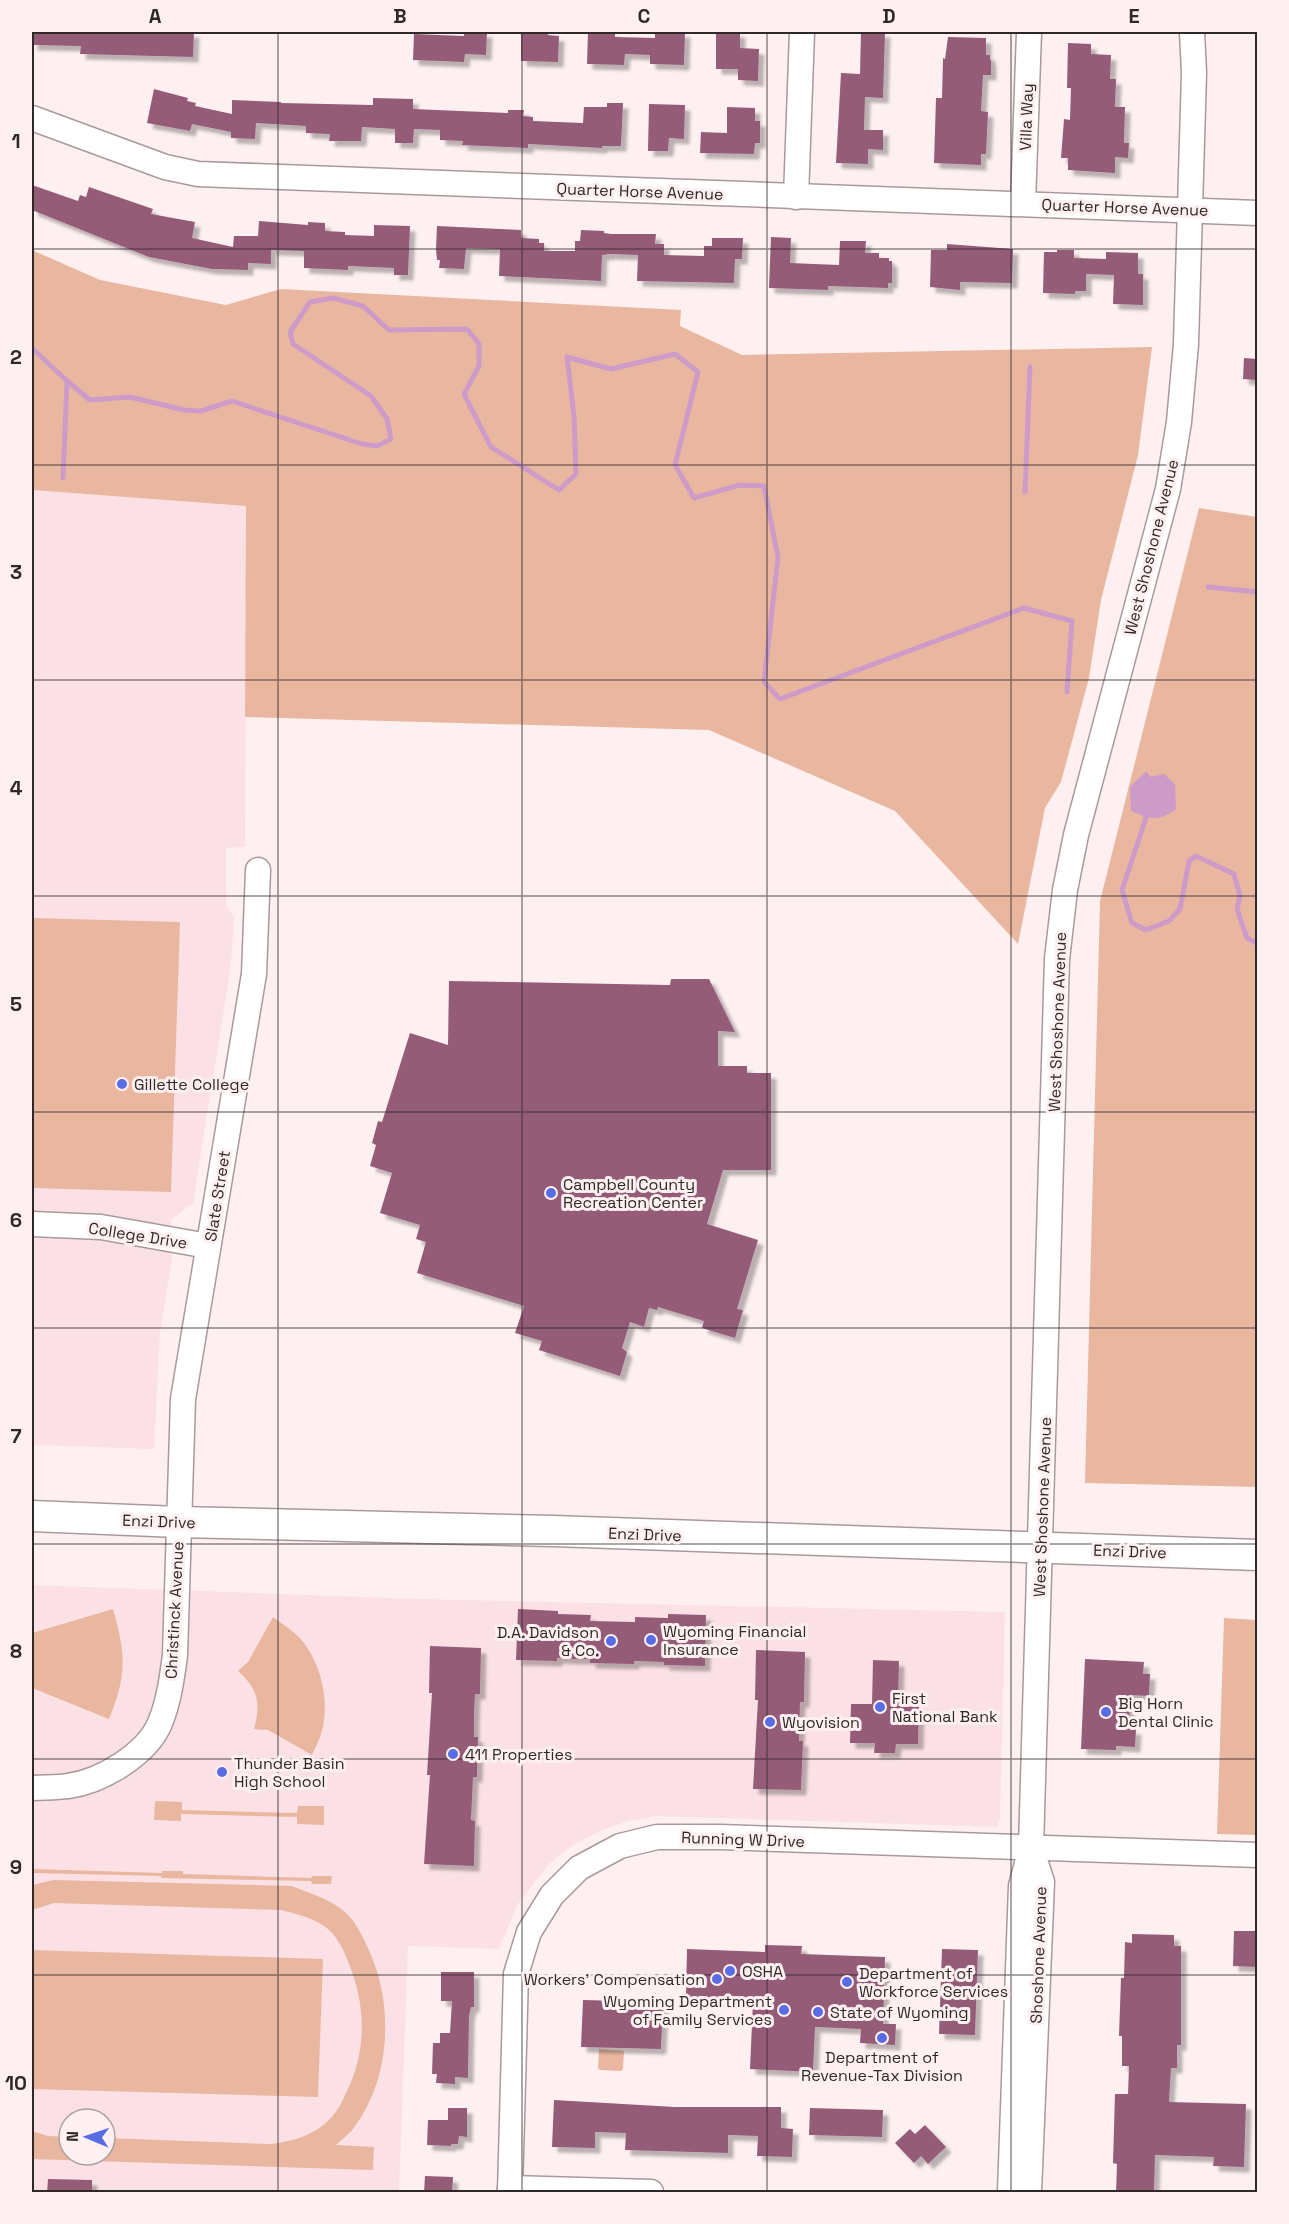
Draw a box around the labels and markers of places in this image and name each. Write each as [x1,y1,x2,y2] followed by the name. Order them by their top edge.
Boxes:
[134,1074,249,1095] place label: Gillette College
[115,1077,129,1091] marker: Gillette College
[563,1174,703,1213] place label: Campbell County Recreation Center
[544,1186,558,1200] marker: Campbell County Recreation Center
[663,1621,807,1660] place label: Wyoming Financial Insurance
[497,1622,599,1661] place label: D.A. Davidson & Co.
[644,1633,658,1647] marker: Wyoming Financial Insurance
[604,1634,618,1648] marker: D.A. Davidson & Co.
[892,1688,998,1727] place label: First National Bank
[1118,1693,1214,1732] place label: Big Horn Dental Clinic
[873,1700,887,1714] marker: First National Bank
[1099,1705,1113,1719] marker: Big Horn Dental Clinic
[782,1712,860,1733] place label: Wyovision
[763,1715,777,1729] marker: Wyovision
[465,1744,572,1765] place label: 411 Properties
[446,1747,460,1761] marker: 411 Properties
[234,1753,344,1792] place label: Thunder Basin High School
[215,1765,229,1779] marker: Thunder Basin High School
[742,1961,783,1982] place label: OSHA
[859,1963,1008,2002] place label: Department of Workforce Services
[723,1964,737,1978] marker: OSHA
[524,1969,705,1990] place label: Workers' Compensation
[710,1972,724,1986] marker: Workers' Compensation
[840,1975,854,1989] marker: Department of Workforce Services
[603,1991,772,2030] place label: Wyoming Department of Family Services
[830,2002,969,2023] place label: State of Wyoming
[777,2003,791,2017] marker: Wyoming Department of Family Services
[811,2005,825,2019] marker: State of Wyoming
[875,2031,889,2045] marker: Department of Revenue-Tax Division
[801,2047,963,2086] place label: Department of Revenue-Tax Division

